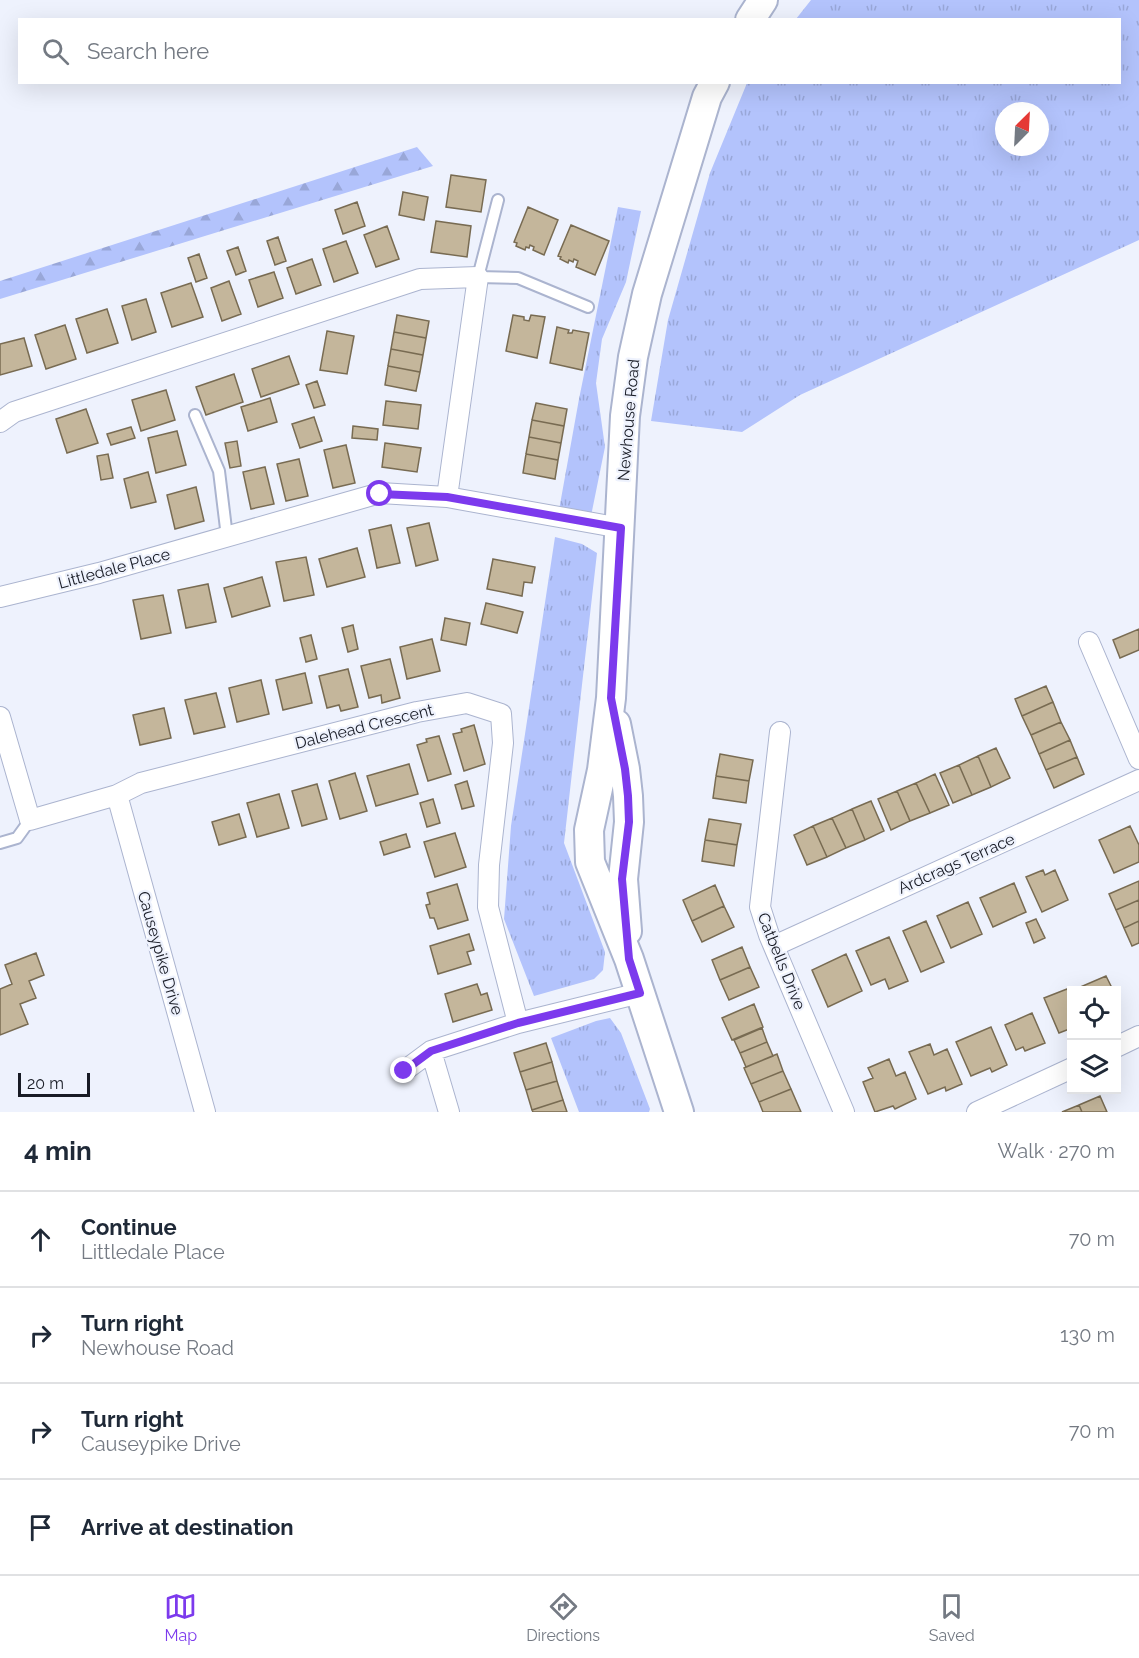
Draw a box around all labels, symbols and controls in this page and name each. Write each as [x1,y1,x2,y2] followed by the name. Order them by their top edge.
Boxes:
[18,18,1121,84] search box
[39,35,72,68] icon: search
[87,38,209,64] text: Search here
[995,102,1049,156] north arrow
[614,358,643,482] street label: Newhouse Road
[366,480,392,506] route start
[56,544,172,593] street label: Littledale Place
[293,700,436,753] street label: Dalehead Crescent
[895,829,1018,898] street label: Ardcrags Terrace
[134,889,187,1017] street label: Causeypike Drive
[753,910,810,1012] street label: Catbells Drive
[1067,986,1121,1094] map controls
[1067,986,1121,1040] button: locate
[1067,1040,1121,1094] button: layers
[390,1057,416,1083] route end
[18,1070,90,1098] scale bar
[27,1074,64,1093] text: 20 m
[24,1136,92,1166] text: 4 min
[997,1139,1115,1163] text: Walk · 270 m
[81,1214,177,1240] text: Continue
[24,1223,57,1256] icon: ahead
[1069,1227,1115,1251] text: 70 m
[81,1240,225,1264] text: Littledale Place
[81,1310,184,1336] text: Turn right
[24,1319,57,1352] icon: right
[1060,1323,1115,1347] text: 130 m
[81,1336,234,1360] text: Newhouse Road
[81,1406,184,1432] text: Turn right
[24,1415,57,1448] icon: right
[1069,1419,1115,1443] text: 70 m
[81,1432,241,1456] text: Causeypike Drive
[24,1511,57,1544] icon: arrive
[81,1514,294,1540] text: Arrive at destination
[164,1590,197,1645] tab: Map
[526,1590,600,1645] tab: Directions
[929,1590,975,1645] tab: Saved

